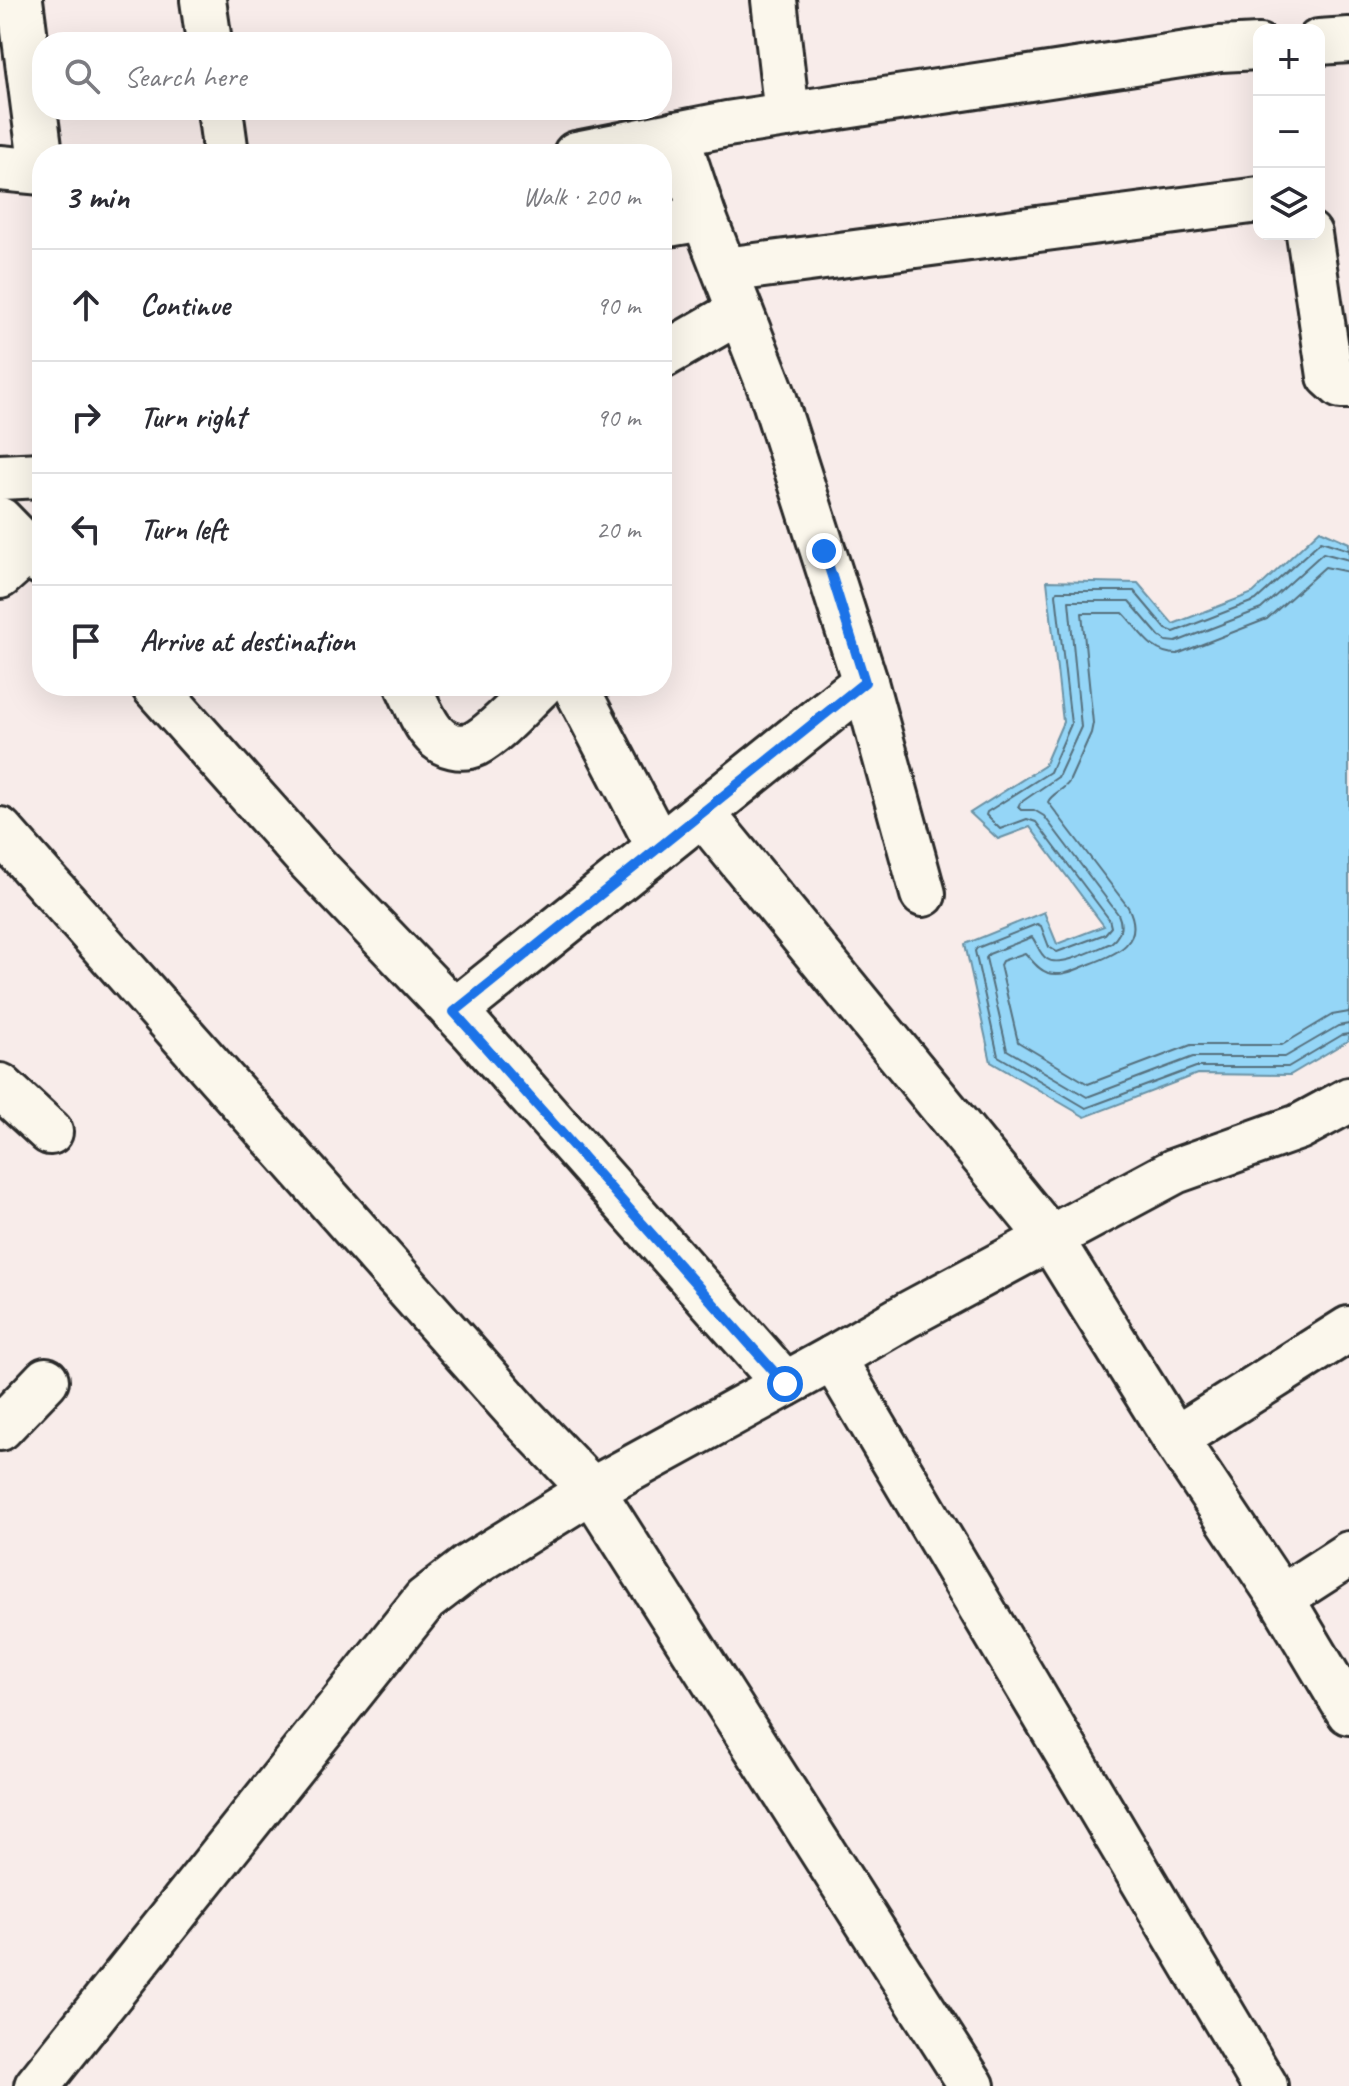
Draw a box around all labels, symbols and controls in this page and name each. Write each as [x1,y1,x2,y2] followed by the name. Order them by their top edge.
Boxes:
[1253,24,1325,240] map controls
[1253,24,1325,96] button: +
[32,32,672,120] search box
[60,54,104,98] icon: search
[124,57,246,95] text: Search here
[1253,96,1325,168] button: −
[1253,168,1325,240] button: layers
[64,175,129,218] text: 3 min
[523,180,640,213] text: Walk · 200 m
[64,283,108,327] icon: ahead
[140,286,230,324] text: Continue
[596,289,640,322] text: 90 m
[64,395,108,439] icon: right
[140,398,245,436] text: Turn right
[596,401,640,434] text: 90 m
[64,507,108,551] icon: left
[140,510,227,548] text: Turn left
[596,513,640,546] text: 20 m
[806,533,842,569] route end
[64,619,108,663] icon: arrive
[140,622,355,660] text: Arrive at destination
[767,1366,803,1402] route start

